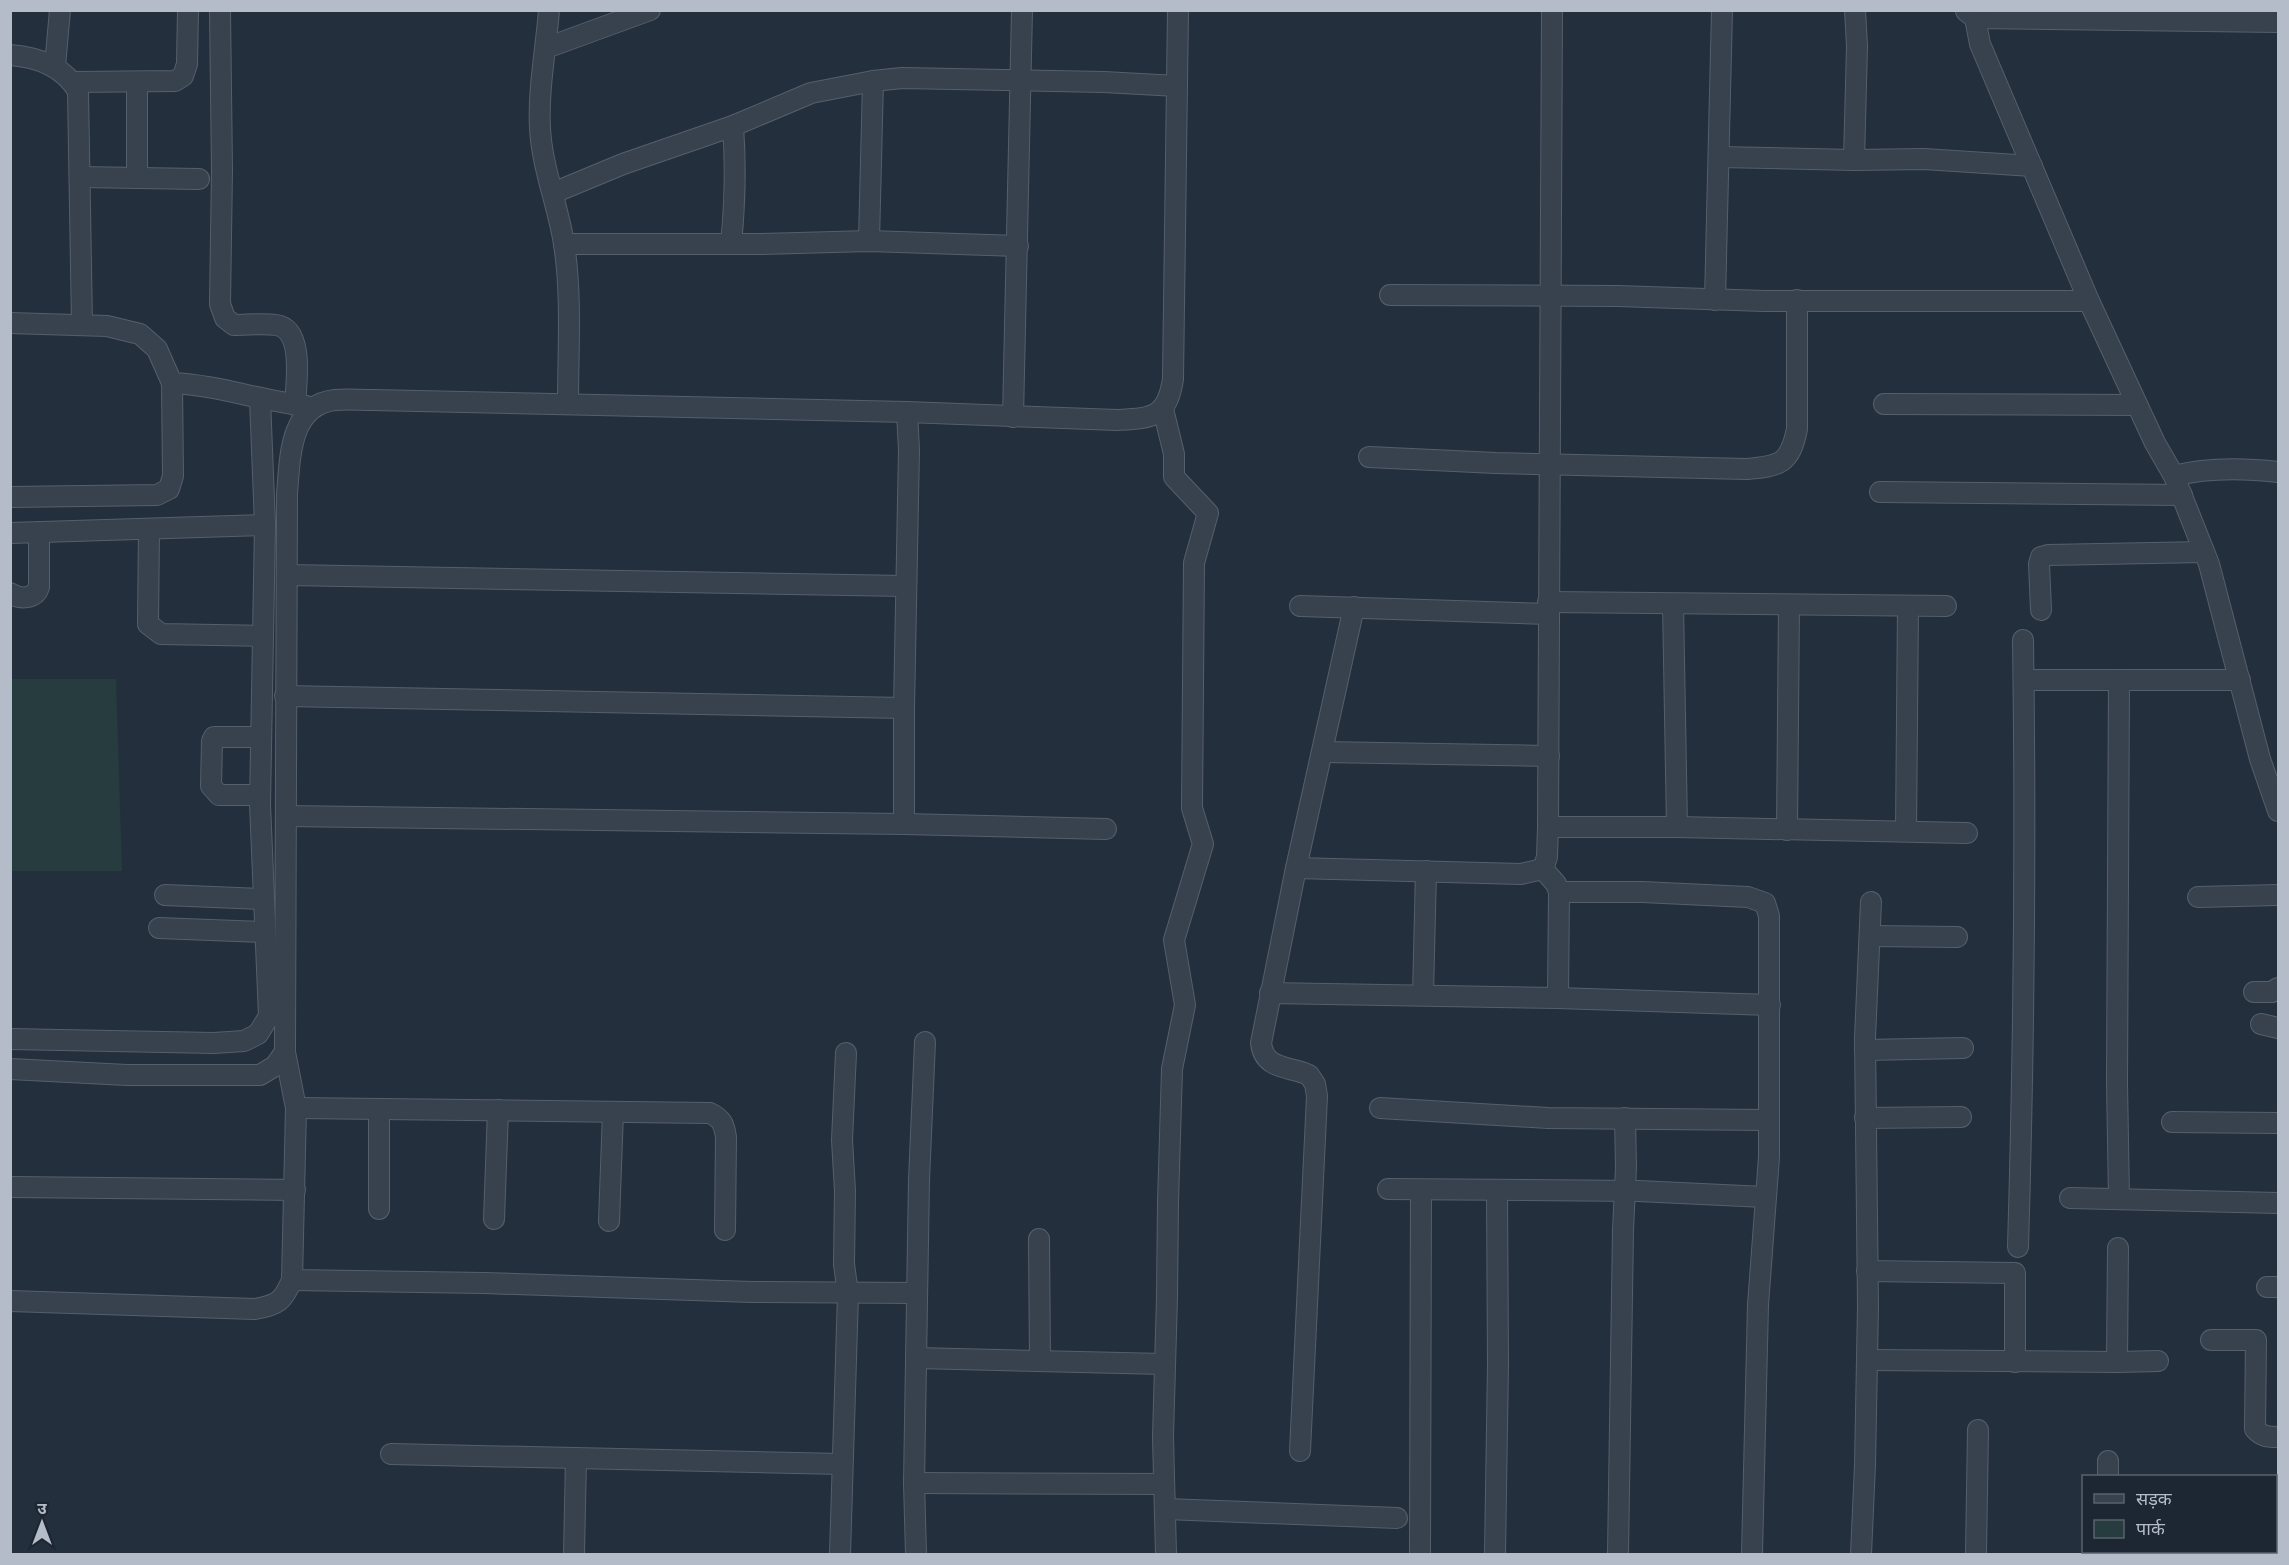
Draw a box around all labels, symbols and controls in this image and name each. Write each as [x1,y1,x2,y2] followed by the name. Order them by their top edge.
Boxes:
[2082,1475,2277,1553] legend
[2136,1488,2173,1510] text: सड़क
[12,1493,72,1553] north arrow
[37,1499,47,1518] text: उ
[2136,1518,2166,1540] text: पार्क

